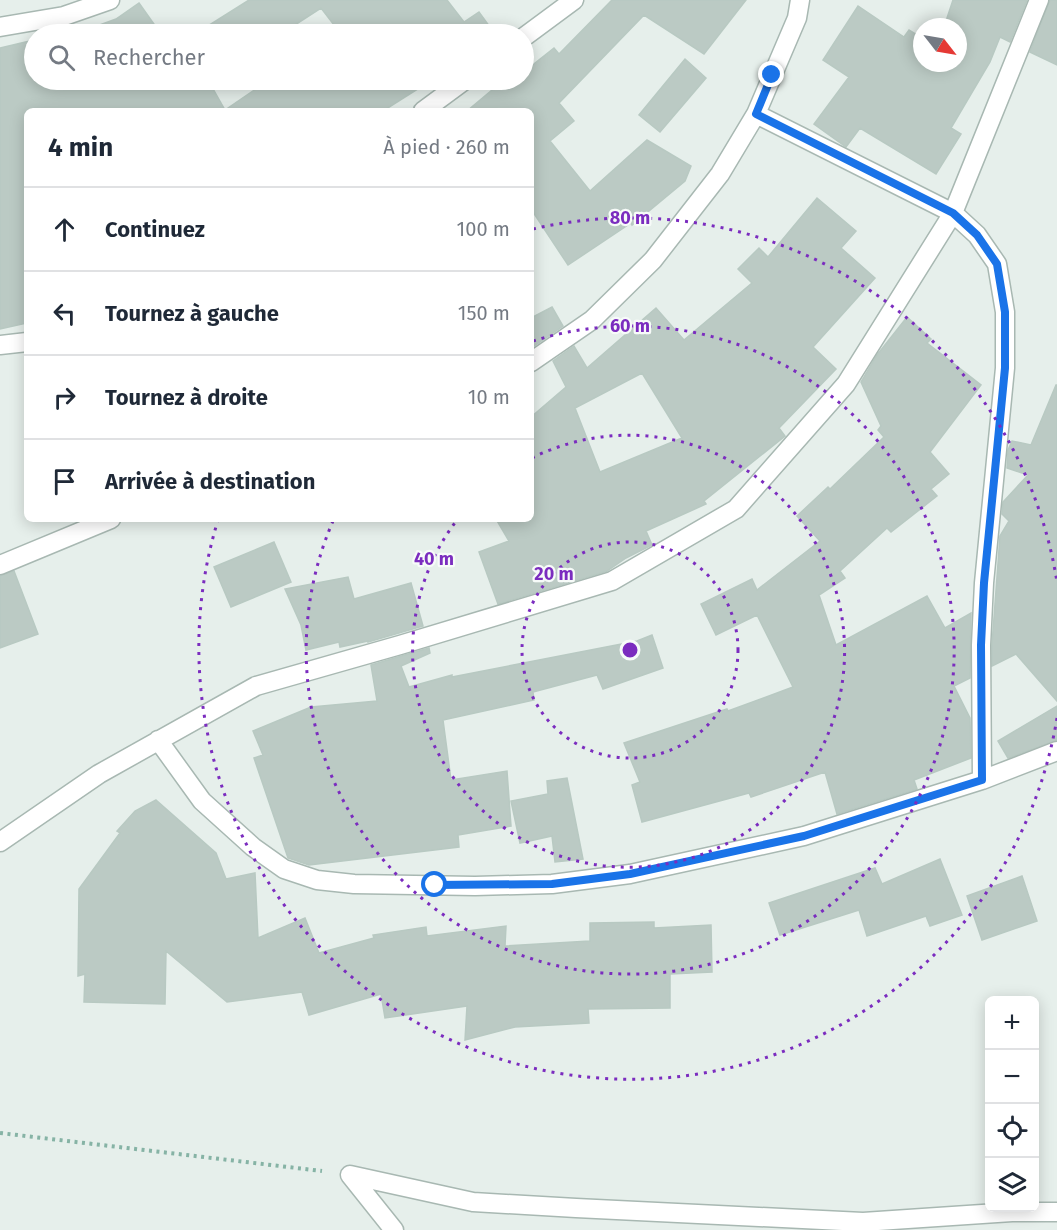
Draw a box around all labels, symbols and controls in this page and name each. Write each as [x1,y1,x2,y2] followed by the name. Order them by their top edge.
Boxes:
[913,18,967,72] north arrow
[24,24,534,90] search box
[45,41,78,74] icon: search
[93,44,205,71] text: Rechercher
[758,61,784,87] route end
[48,132,113,163] text: 4 min
[383,135,510,159] text: À pied · 260 m
[610,207,650,229] text: 80 m
[48,213,81,246] icon: ahead
[105,216,205,243] text: Continuez
[457,217,510,241] text: 100 m
[48,297,81,330] icon: left
[105,300,279,327] text: Tournez à gauche
[458,301,510,325] text: 150 m
[610,315,650,337] text: 60 m
[48,381,81,414] icon: right
[105,384,268,411] text: Tournez à droite
[468,385,510,409] text: 10 m
[48,465,81,498] icon: arrive
[105,468,315,495] text: Arrivée à destination
[414,548,454,570] text: 40 m
[534,563,574,585] text: 20 m
[620,640,640,660] centre of rings
[421,871,447,897] route start
[985,996,1039,1212] map controls
[985,996,1039,1050] button: +
[985,1050,1039,1104] button: −
[985,1104,1039,1158] button: locate
[985,1158,1039,1212] button: layers

